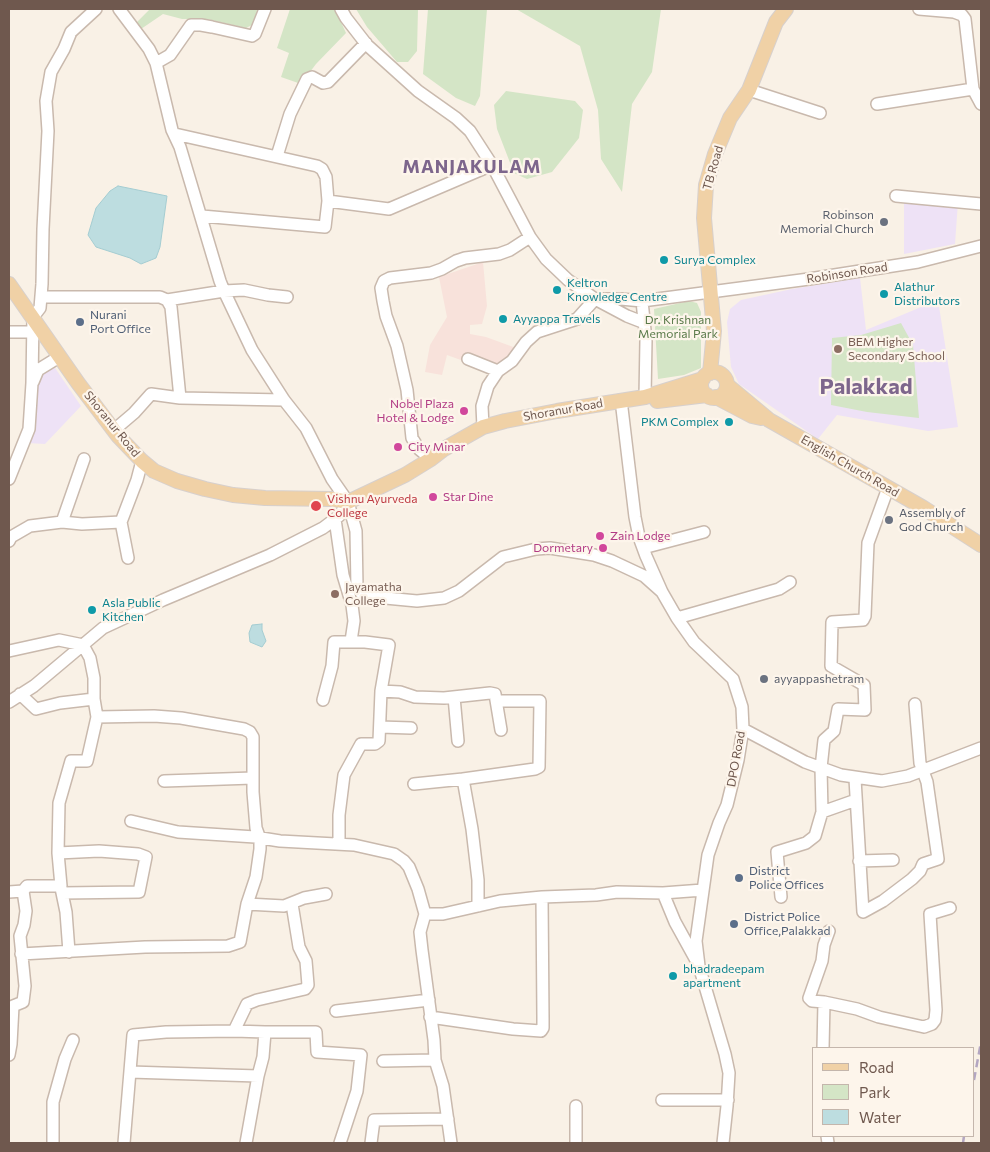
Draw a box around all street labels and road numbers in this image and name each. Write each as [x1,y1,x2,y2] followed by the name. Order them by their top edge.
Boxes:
[700,144,726,192] street label: TB Road
[806,259,888,287] street label: Robinson Road
[81,388,143,460] street label: Shoranur Road
[522,396,604,424] street label: Shoranur Road
[798,432,902,500] street label: English Church Road
[724,730,748,788] street label: DPO Road

